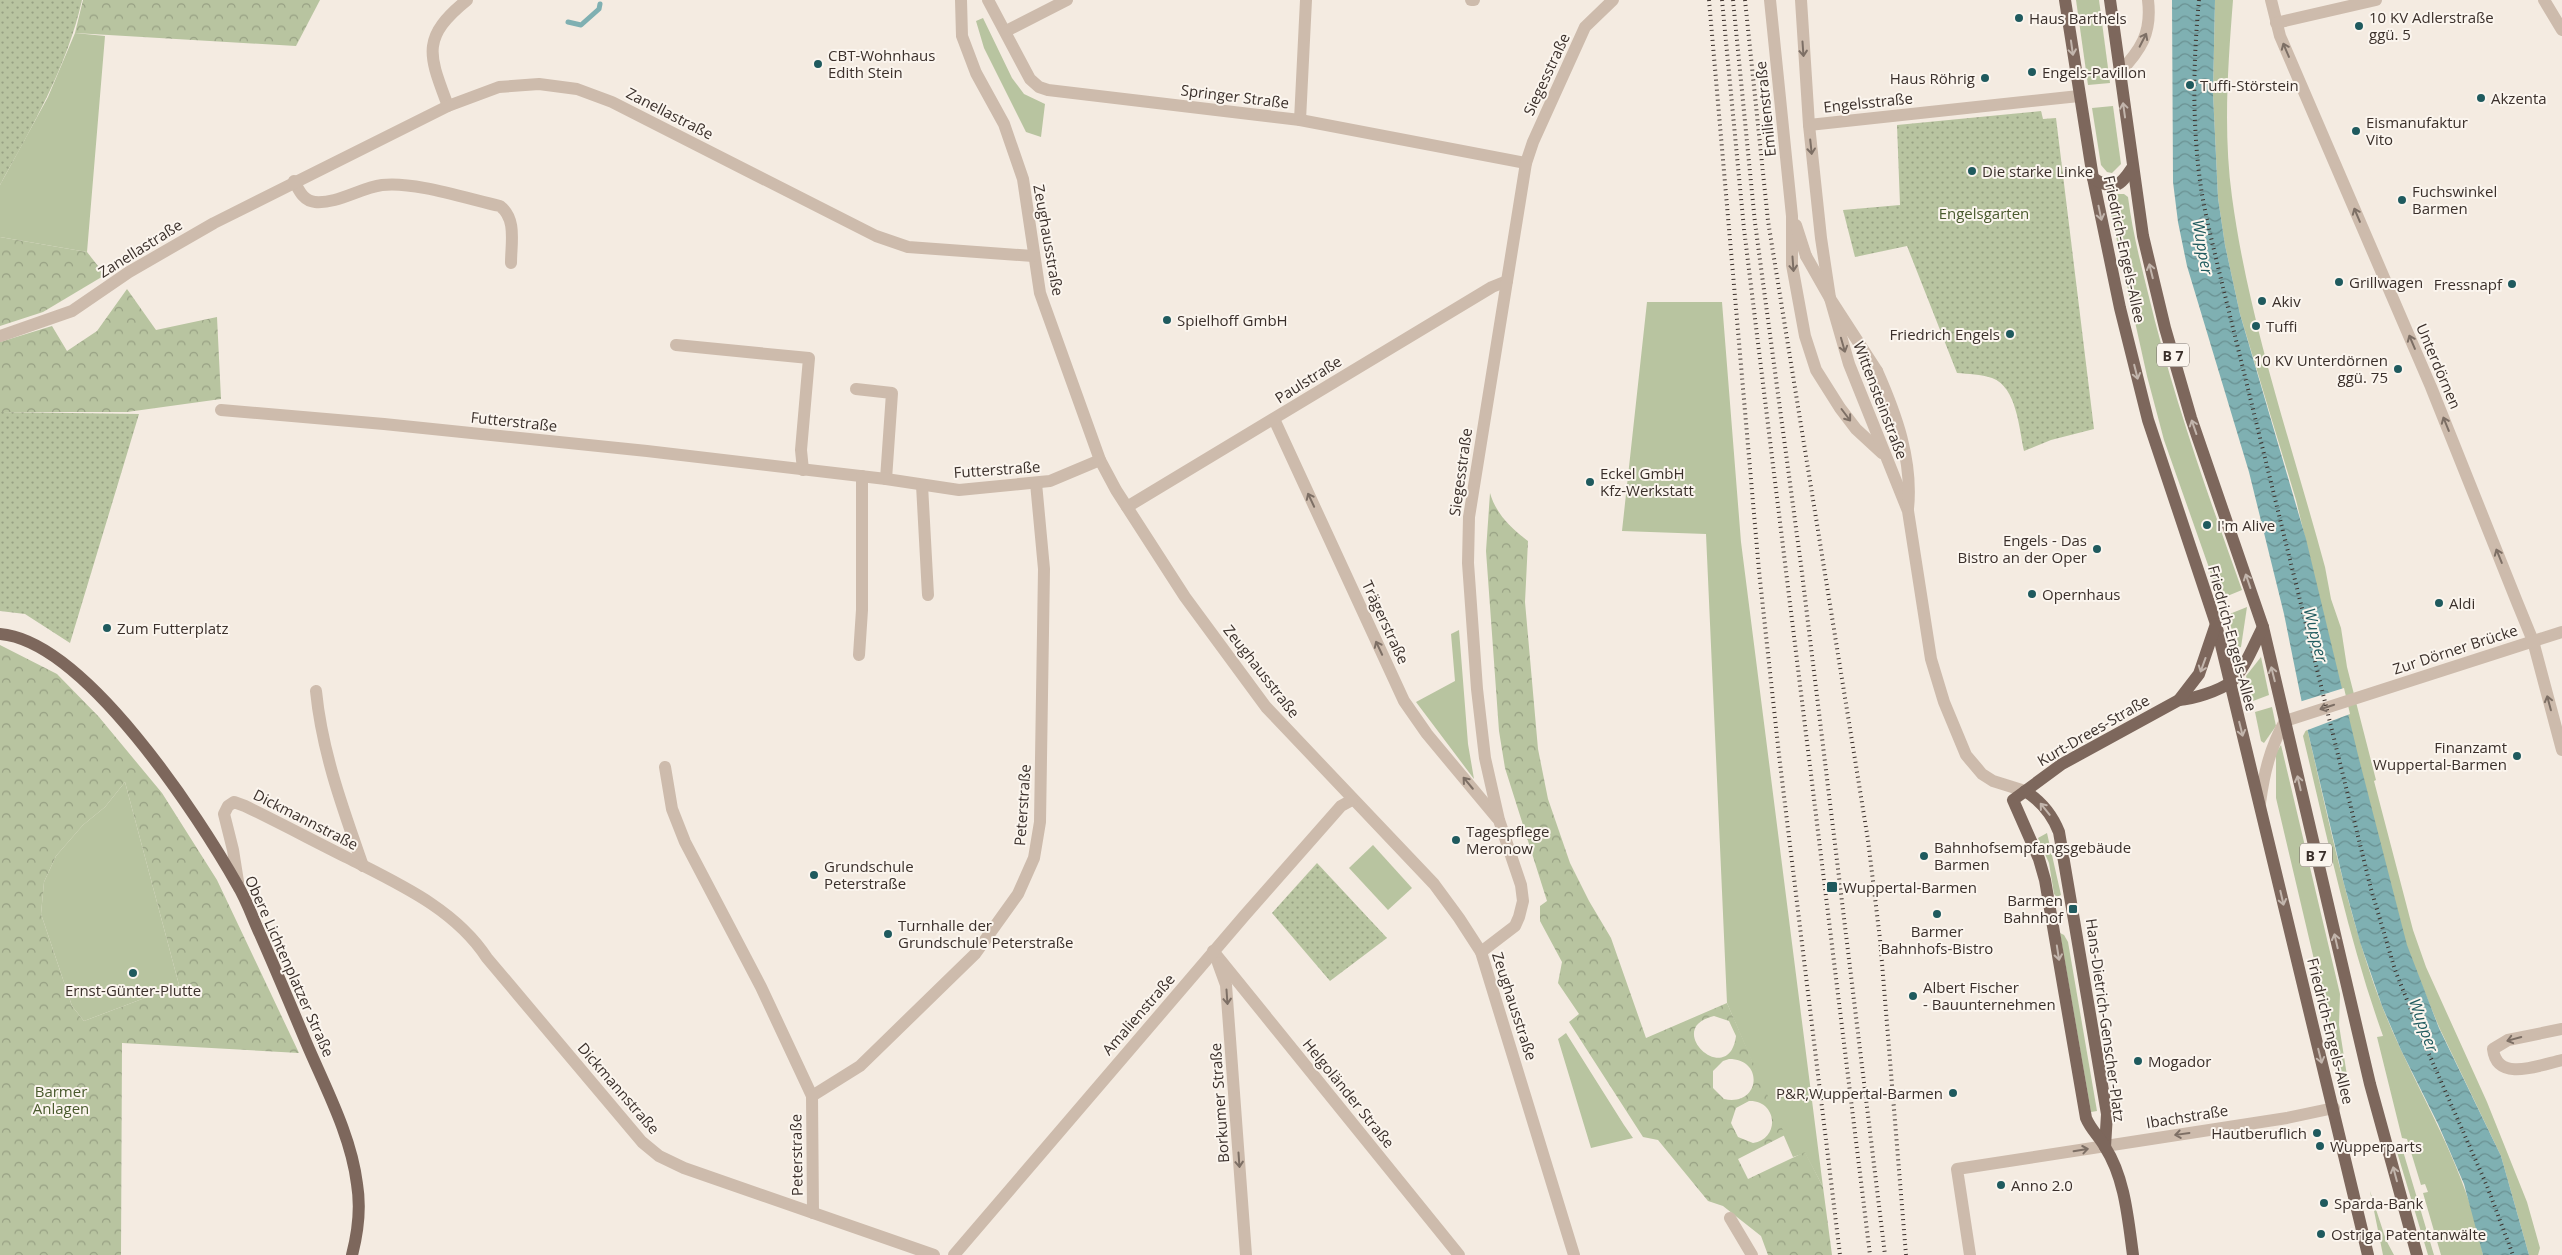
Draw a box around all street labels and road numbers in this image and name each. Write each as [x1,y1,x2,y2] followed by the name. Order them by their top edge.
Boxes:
[1518,29,1574,119] street label: Siegesstraße
[1750,60,1780,158] street label: Emilienstraße
[1180,79,1290,113] street label: Springer Straße
[623,82,717,144] street label: Zanellastraße
[1822,87,1914,117] street label: Engelsstraße
[2100,173,2150,325] street label: Friedrich-Engels-Allee
[1029,183,1069,297] street label: Zeughausstraße
[94,214,186,282] street label: Zanellastraße
[2412,320,2466,412] street label: Unterdörnen
[1849,338,1913,462] street label: Wittensteinstraße
[2157,344,2189,366] road number: B 7
[1271,351,1345,407] street label: Paulstraße
[470,407,558,435] street label: Futterstraße
[1444,427,1476,517] street label: Siegesstraße
[953,456,1041,482] street label: Futterstraße
[2204,563,2262,713] street label: Friedrich-Engels-Allee
[1358,577,1414,667] street label: Trägerstraße
[2390,619,2520,679] street label: Zur Dörner Brücke
[1219,620,1305,722] street label: Zeughausstraße
[2033,690,2153,770] street label: Kurt-Drees-Straße
[1009,763,1035,847] street label: Peterstraße
[250,784,362,854] street label: Dickmannstraße
[2300,844,2332,866] road number: B 7
[241,872,339,1060] street label: Obere Lichtenplatzer Straße
[2082,917,2130,1123] street label: Hans-Dietrich-Genscher-Platz
[1488,949,1542,1063] street label: Zeughausstraße
[2303,956,2359,1106] street label: Friedrich-Engels-Allee
[1097,969,1179,1059] street label: Amalienstraße
[1299,1034,1399,1152] street label: Helgoländer Straße
[574,1038,664,1138] street label: Dickmannstraße
[1205,1042,1233,1164] street label: Borkumer Straße
[2145,1100,2229,1132] street label: Ibachstraße
[785,1114,807,1196] street label: Peterstraße

